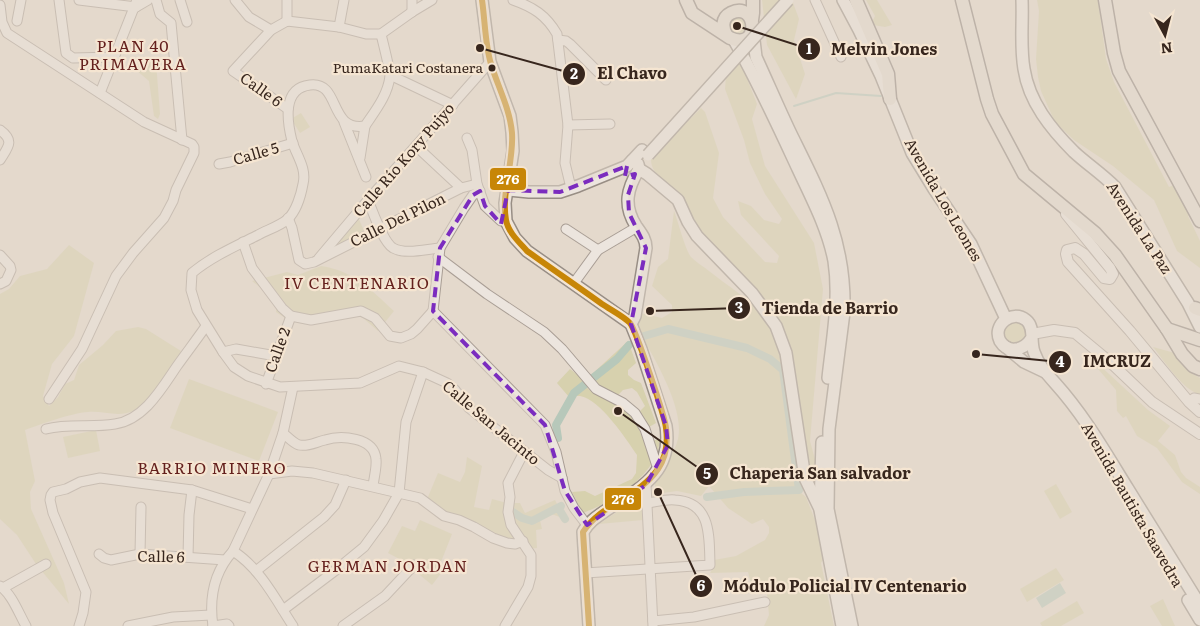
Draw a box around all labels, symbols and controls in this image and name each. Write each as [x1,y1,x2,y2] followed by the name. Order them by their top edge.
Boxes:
[1140,10,1190,60] north arrow
[79,33,187,75] district label: PLAN 40 PRIMAVERA
[796,34,948,65] callout: Melvin Jones
[806,36,812,59] text: 1
[831,36,937,60] text: Melvin Jones
[1159,38,1174,60] text: N
[333,57,483,77] place label: PumaKatari Costanera
[562,58,677,89] callout: El Chavo
[597,60,667,84] text: El Chavo
[570,61,578,84] text: 2
[487,63,497,73] marker: PumaKatari Costanera
[236,66,288,112] street label: Calle 6
[347,97,459,221] street label: Calle Río Kory Pujyo
[900,133,989,265] street label: Avenida Los Leones
[230,135,282,170] street label: Calle 5
[489,167,527,191] line badge: 276
[497,168,519,188] text: 276
[1102,176,1179,278] street label: Avenida La Paz
[346,186,449,252] street label: Calle Del Pilon
[284,270,430,294] district label: IV CENTENARIO
[727,292,908,323] callout: Tienda de Barrio
[735,295,743,318] text: 3
[762,295,898,319] text: Tienda de Barrio
[258,323,296,375] street label: Calle 2
[1048,346,1161,377] callout: IMCRUZ
[1083,348,1151,372] text: IMCRUZ
[1055,349,1065,372] text: 4
[438,374,546,470] street label: Calle San Jacinto
[1077,417,1191,592] street label: Avenida Bautista Saavedra
[137,455,287,479] district label: BARRIO MINERO
[694,458,920,489] callout: Chaperia San salvador
[729,460,911,484] text: Chaperia San salvador
[703,461,711,484] text: 5
[604,487,642,511] line badge: 276
[612,488,634,508] text: 276
[137,544,185,567] street label: Calle 6
[308,553,468,577] district label: GERMAN JORDAN
[689,571,977,602] callout: Módulo Policial IV Centenario
[697,573,706,596] text: 6
[723,573,967,597] text: Módulo Policial IV Centenario

